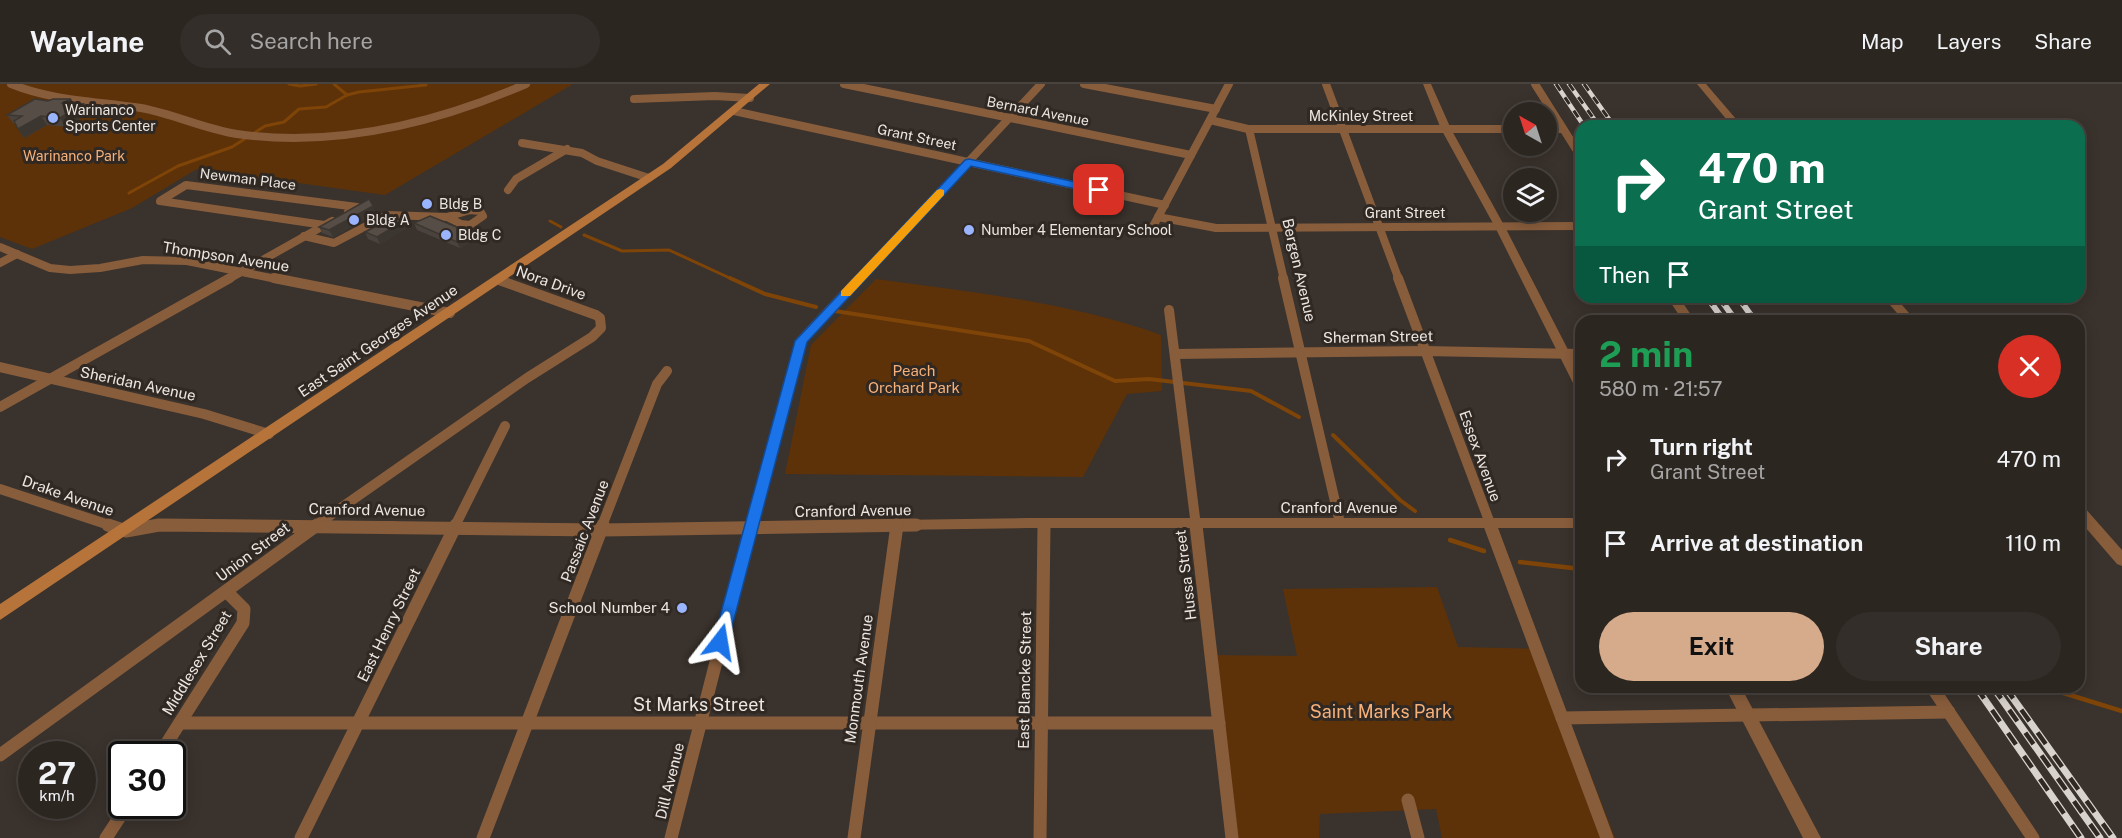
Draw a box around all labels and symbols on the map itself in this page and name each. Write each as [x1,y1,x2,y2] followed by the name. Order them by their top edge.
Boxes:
[986,93,1091,129] street label: Bernard Avenue
[65,102,156,134] place label: Warinanco Sports Center
[1503,102,1557,156] north arrow
[1309,108,1413,124] street label: McKinley Street
[46,111,60,125] marker: Warinanco Sports Center
[876,121,958,153] street label: Grant Street
[23,148,125,164] park label: Warinanco Park
[1073,164,1124,215] pin
[199,165,297,193] street label: Newman Place
[439,196,482,212] place label: Bldg B
[420,197,434,211] marker: Bldg B
[1365,205,1445,221] street label: Grant Street
[366,212,410,228] place label: Bldg A
[347,213,361,227] marker: Bldg A
[1279,217,1320,323] street label: Bergen Avenue
[981,222,1172,238] place label: Number 4 Elementary School
[962,223,976,237] marker: Number 4 Elementary School
[458,227,501,243] place label: Bldg C
[439,228,453,242] marker: Bldg C
[162,238,291,275] street label: Thompson Avenue
[514,262,588,303] street label: Nora Drive
[295,281,460,400] street label: East Saint Georges Avenue
[1323,327,1434,346] street label: Sherman Street
[868,362,960,396] park label: Peach Orchard Park
[79,363,198,404] street label: Sheridan Avenue
[1456,408,1505,504] street label: Essex Avenue
[20,472,116,519] street label: Drake Avenue
[557,477,612,584] street label: Passaic Avenue
[1281,499,1397,516] street label: Cranford Avenue
[308,500,426,519] street label: Cranford Avenue
[794,501,912,520] street label: Cranford Avenue
[213,518,293,585] street label: Union Street
[1171,529,1199,621] street label: Hussa Street
[354,565,424,684] street label: East Henry Street
[549,599,670,616] place label: School Number 4
[675,601,689,615] marker: School Number 4
[159,607,235,718] street label: Middlesex Street
[688,610,752,674] position arrow
[1015,611,1034,749] street label: East Blancke Street
[841,613,876,745] street label: Monmouth Avenue
[633,694,765,715] street label: St Marks Street
[1310,701,1452,722] park label: Saint Marks Park
[108,741,186,819] speed limit sign: 30
[652,741,687,821] street label: Dill Avenue

